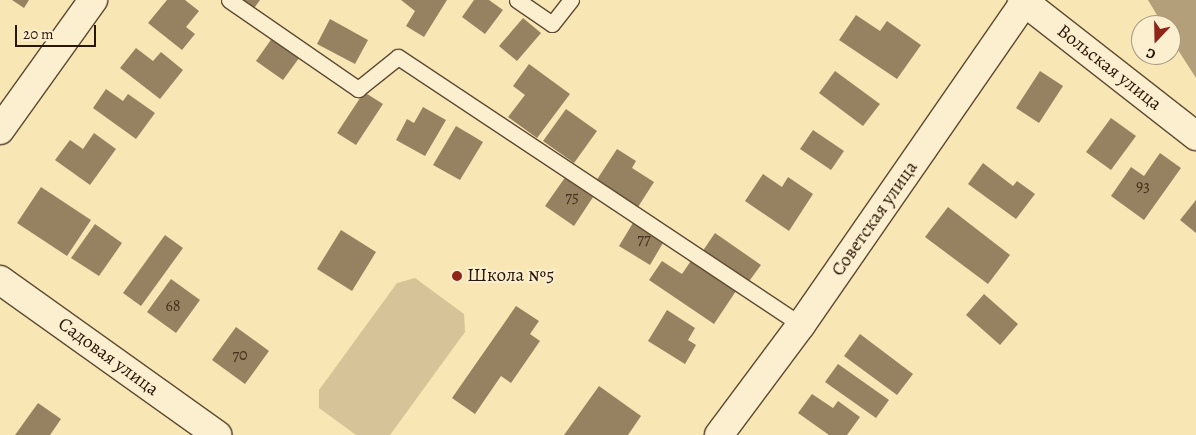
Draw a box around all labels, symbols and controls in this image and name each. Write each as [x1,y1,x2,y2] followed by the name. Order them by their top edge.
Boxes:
[18,15,99,47] scale bar
[1131,15,1181,65] north arrow
[1052,20,1166,116] street label: Вольская улица
[23,24,54,44] text: 20 m
[1143,43,1158,64] text: С
[827,157,923,281] street label: Советская улица
[1136,176,1150,196] house number: 93
[565,187,579,207] house number: 75
[637,229,651,249] house number: 77
[467,265,554,287] place label: Школа №5
[451,270,463,282] marker: Школа №5
[165,296,181,316] house number: 68
[53,313,163,401] street label: Садовая улица
[232,345,248,365] house number: 70

